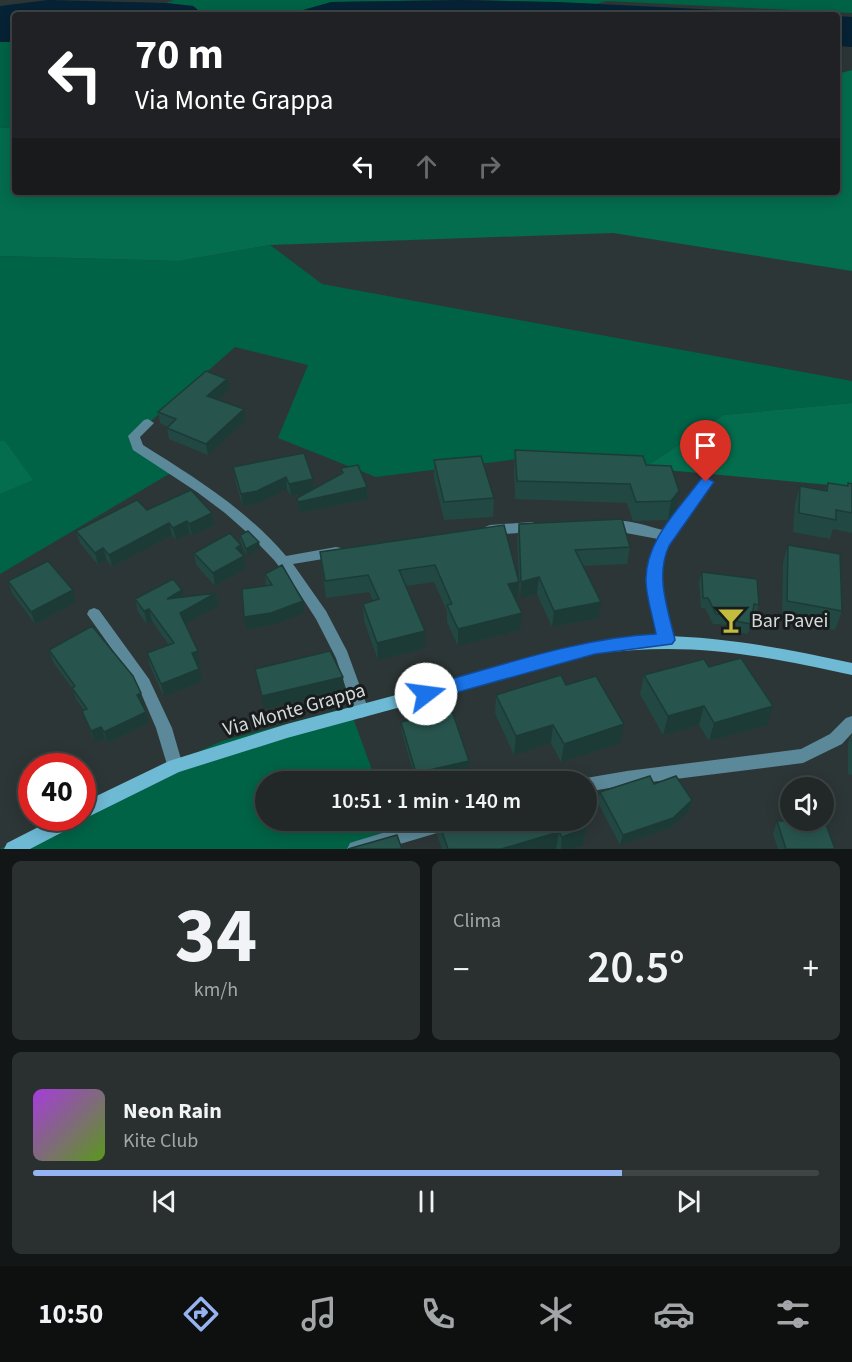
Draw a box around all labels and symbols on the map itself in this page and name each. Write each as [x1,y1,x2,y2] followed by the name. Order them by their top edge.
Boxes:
[680,420,731,482] pin
[716,605,746,635] bar icon: Bar Pavei
[751,607,828,635] place label: Bar Pavei
[394,662,458,726] position arrow
[220,676,369,744] street label: Via Monte Grappa
[18,753,96,831] speed limit sign: 40

